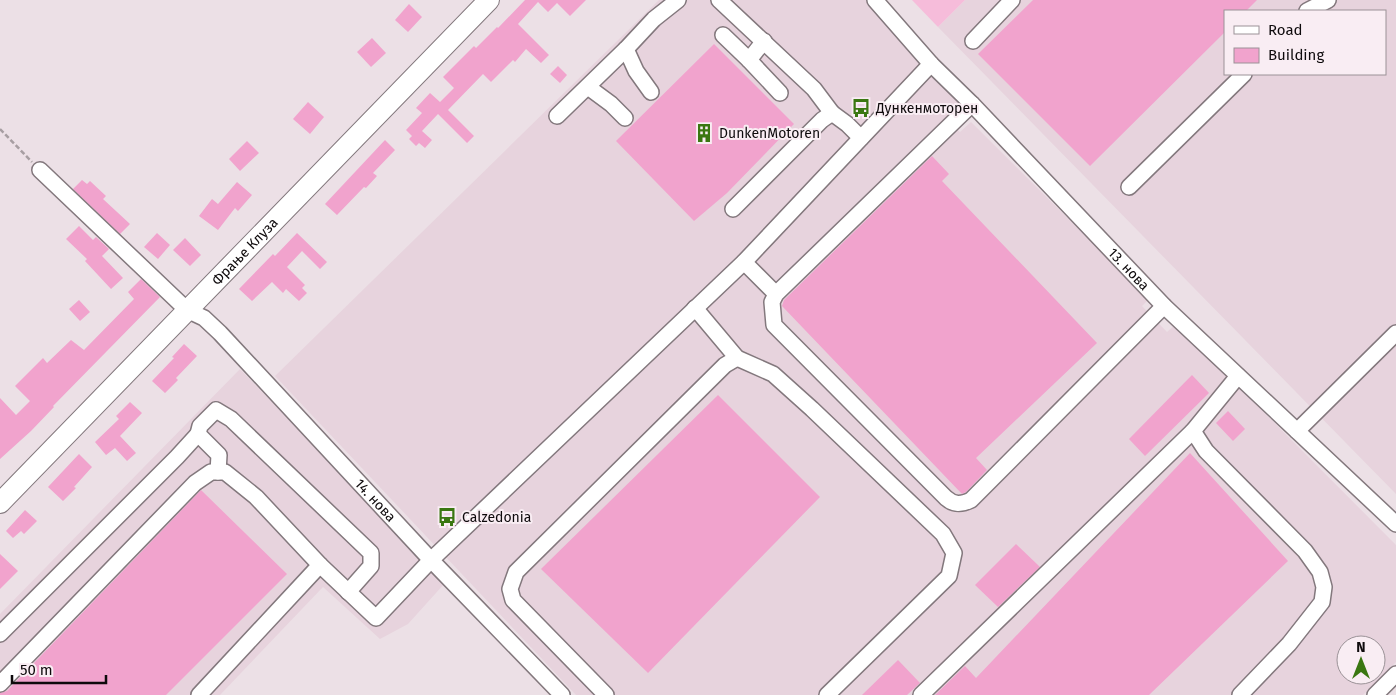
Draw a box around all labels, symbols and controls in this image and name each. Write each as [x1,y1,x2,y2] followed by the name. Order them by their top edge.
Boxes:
[1224,10,1386,75] legend
[1268,21,1303,39] text: Road
[1268,46,1324,64] text: Building
[850,97,872,119] bus stop icon: Дункенмоторен
[875,100,978,117] place label: Дункенмоторен
[693,122,715,144] building icon: DunkenMotoren
[719,125,820,142] place label: DunkenMotoren
[208,214,282,289] street label: Фрање Клуза
[1104,245,1153,294] street label: 13. нова
[351,476,399,526] street label: 14. нова
[436,506,458,528] bus stop icon: Calzedonia
[462,509,531,526] place label: Calzedonia
[1336,635,1386,685] north arrow
[1356,639,1366,656] text: N
[12,652,106,684] scale bar
[20,661,53,679] text: 50 m

